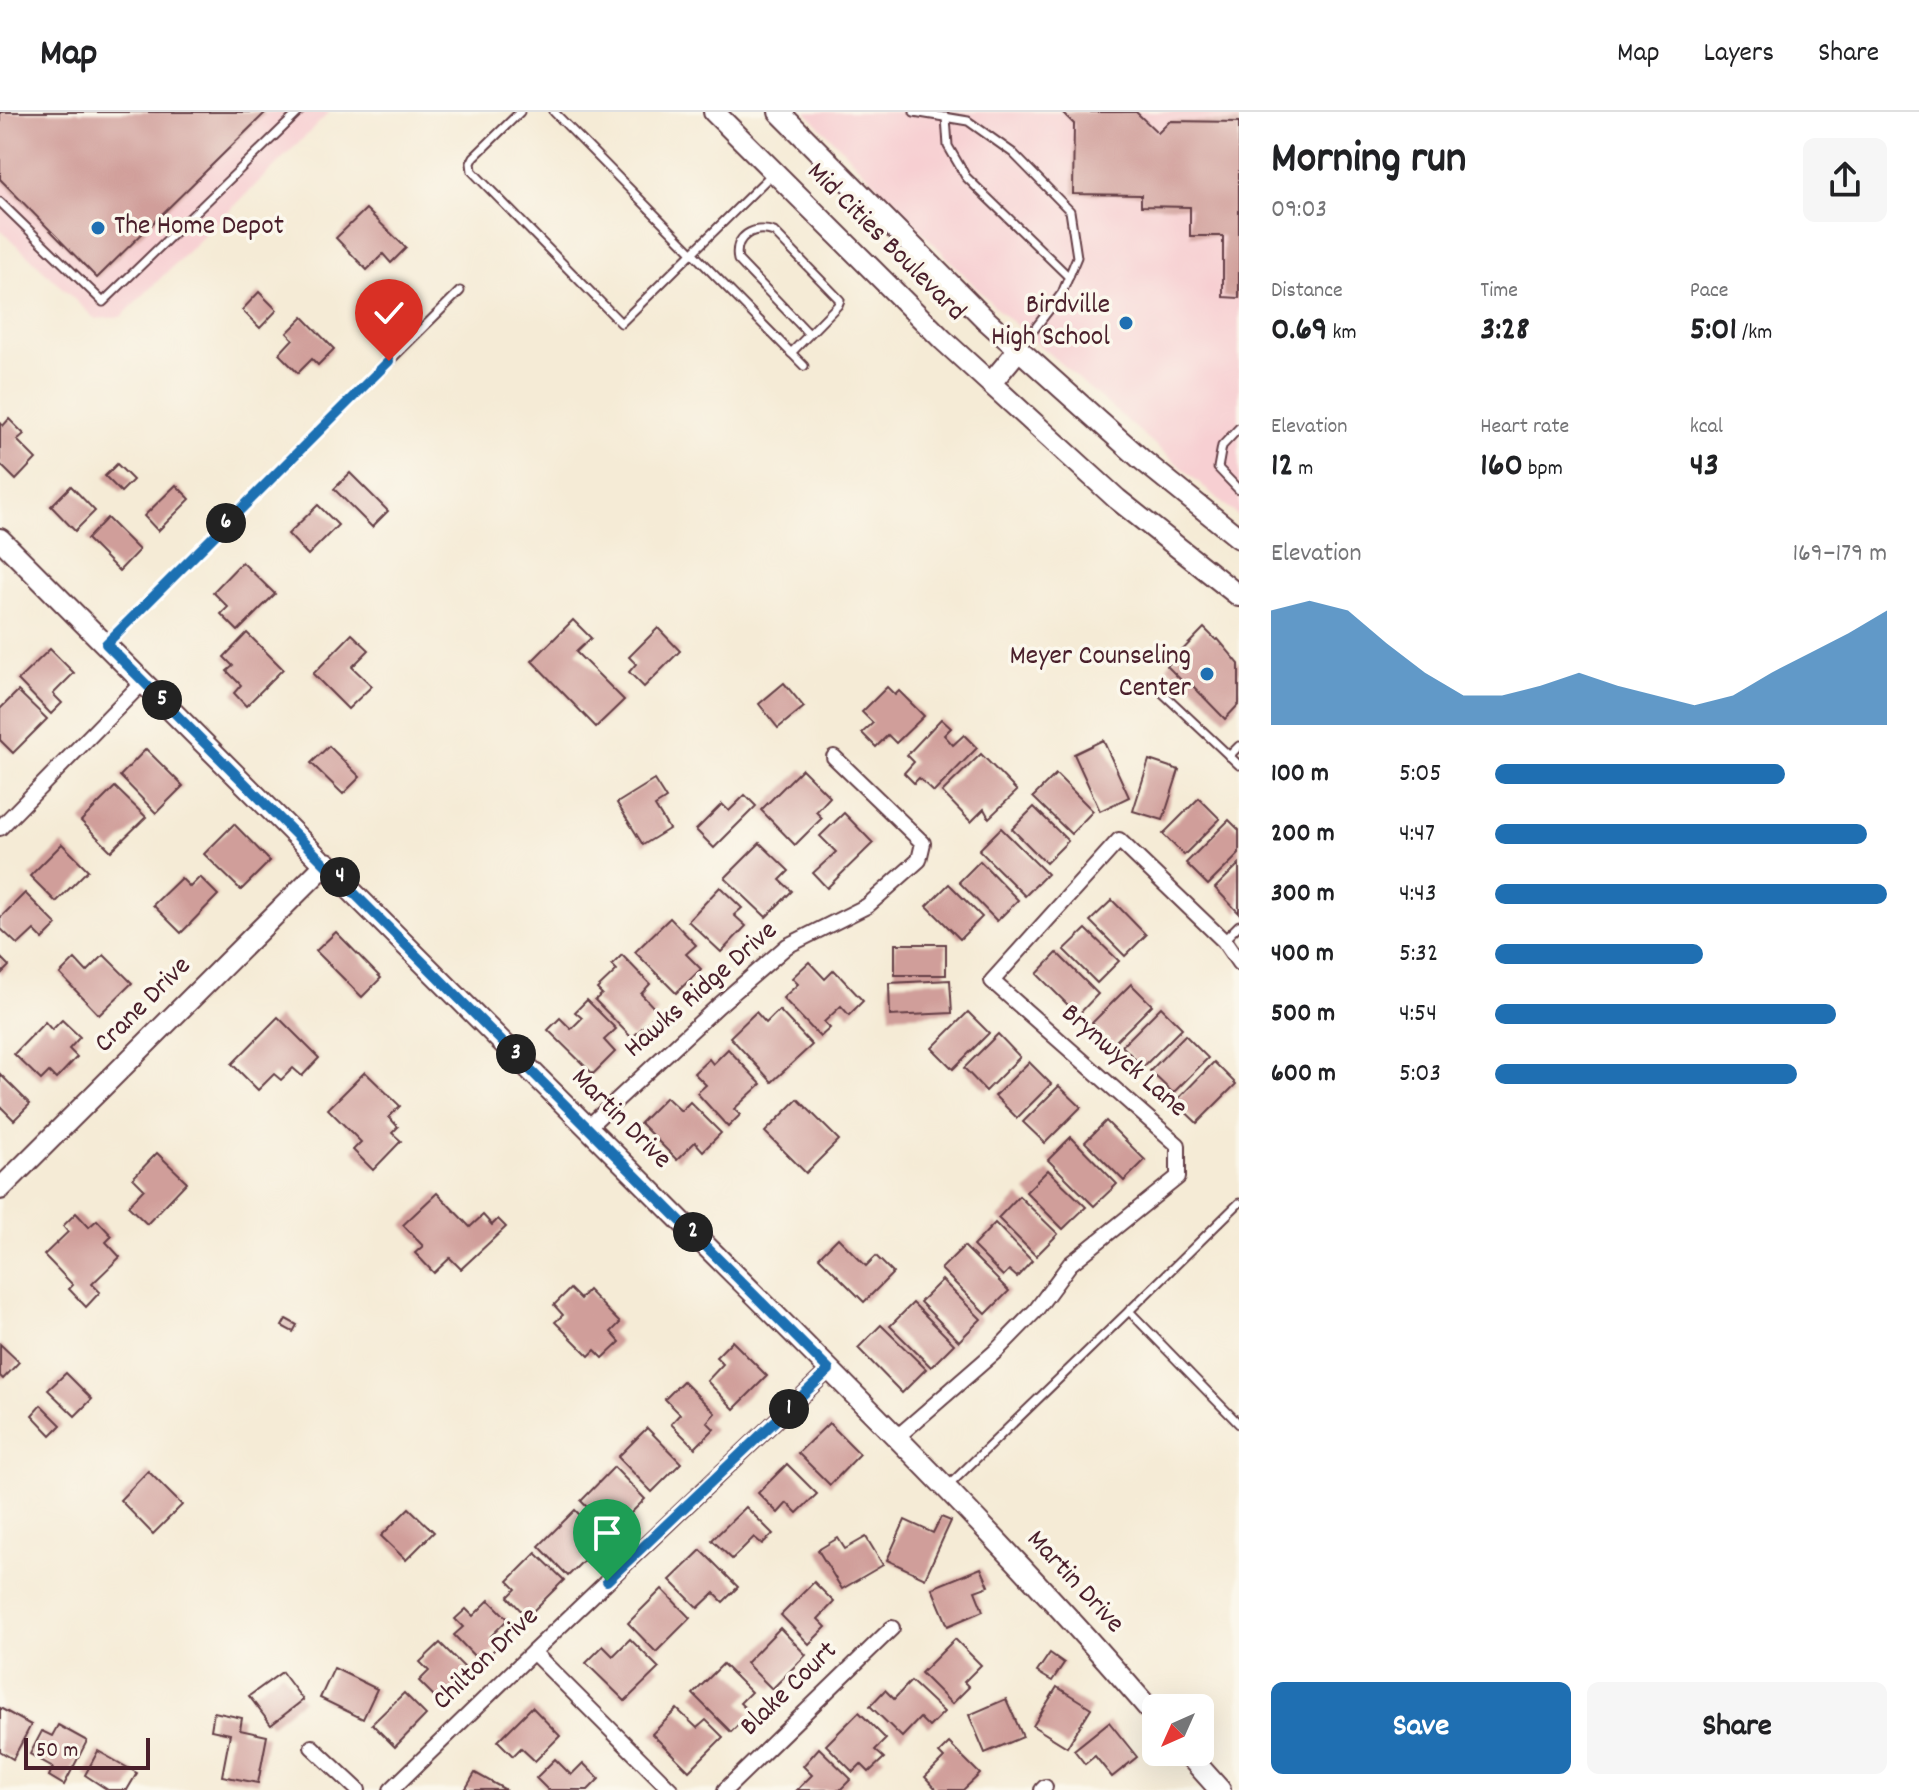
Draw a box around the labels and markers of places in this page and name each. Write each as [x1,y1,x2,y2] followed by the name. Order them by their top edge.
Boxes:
[114,208,284,248] place label: The Home Depot
[89,219,107,237] marker: The Home Depot
[355,279,423,361] pin
[991,287,1110,359] place label: Birdville High School
[1117,314,1135,332] marker: Birdville High School
[206,503,246,543] pin: 6
[1009,638,1192,710] place label: Meyer Counseling Center
[1198,665,1216,683] marker: Meyer Counseling Center
[142,680,182,720] pin: 5
[320,857,360,897] pin: 4
[496,1034,536,1074] pin: 3
[673,1212,713,1252] pin: 2
[769,1389,809,1429] pin: 1
[573,1499,641,1581] pin

